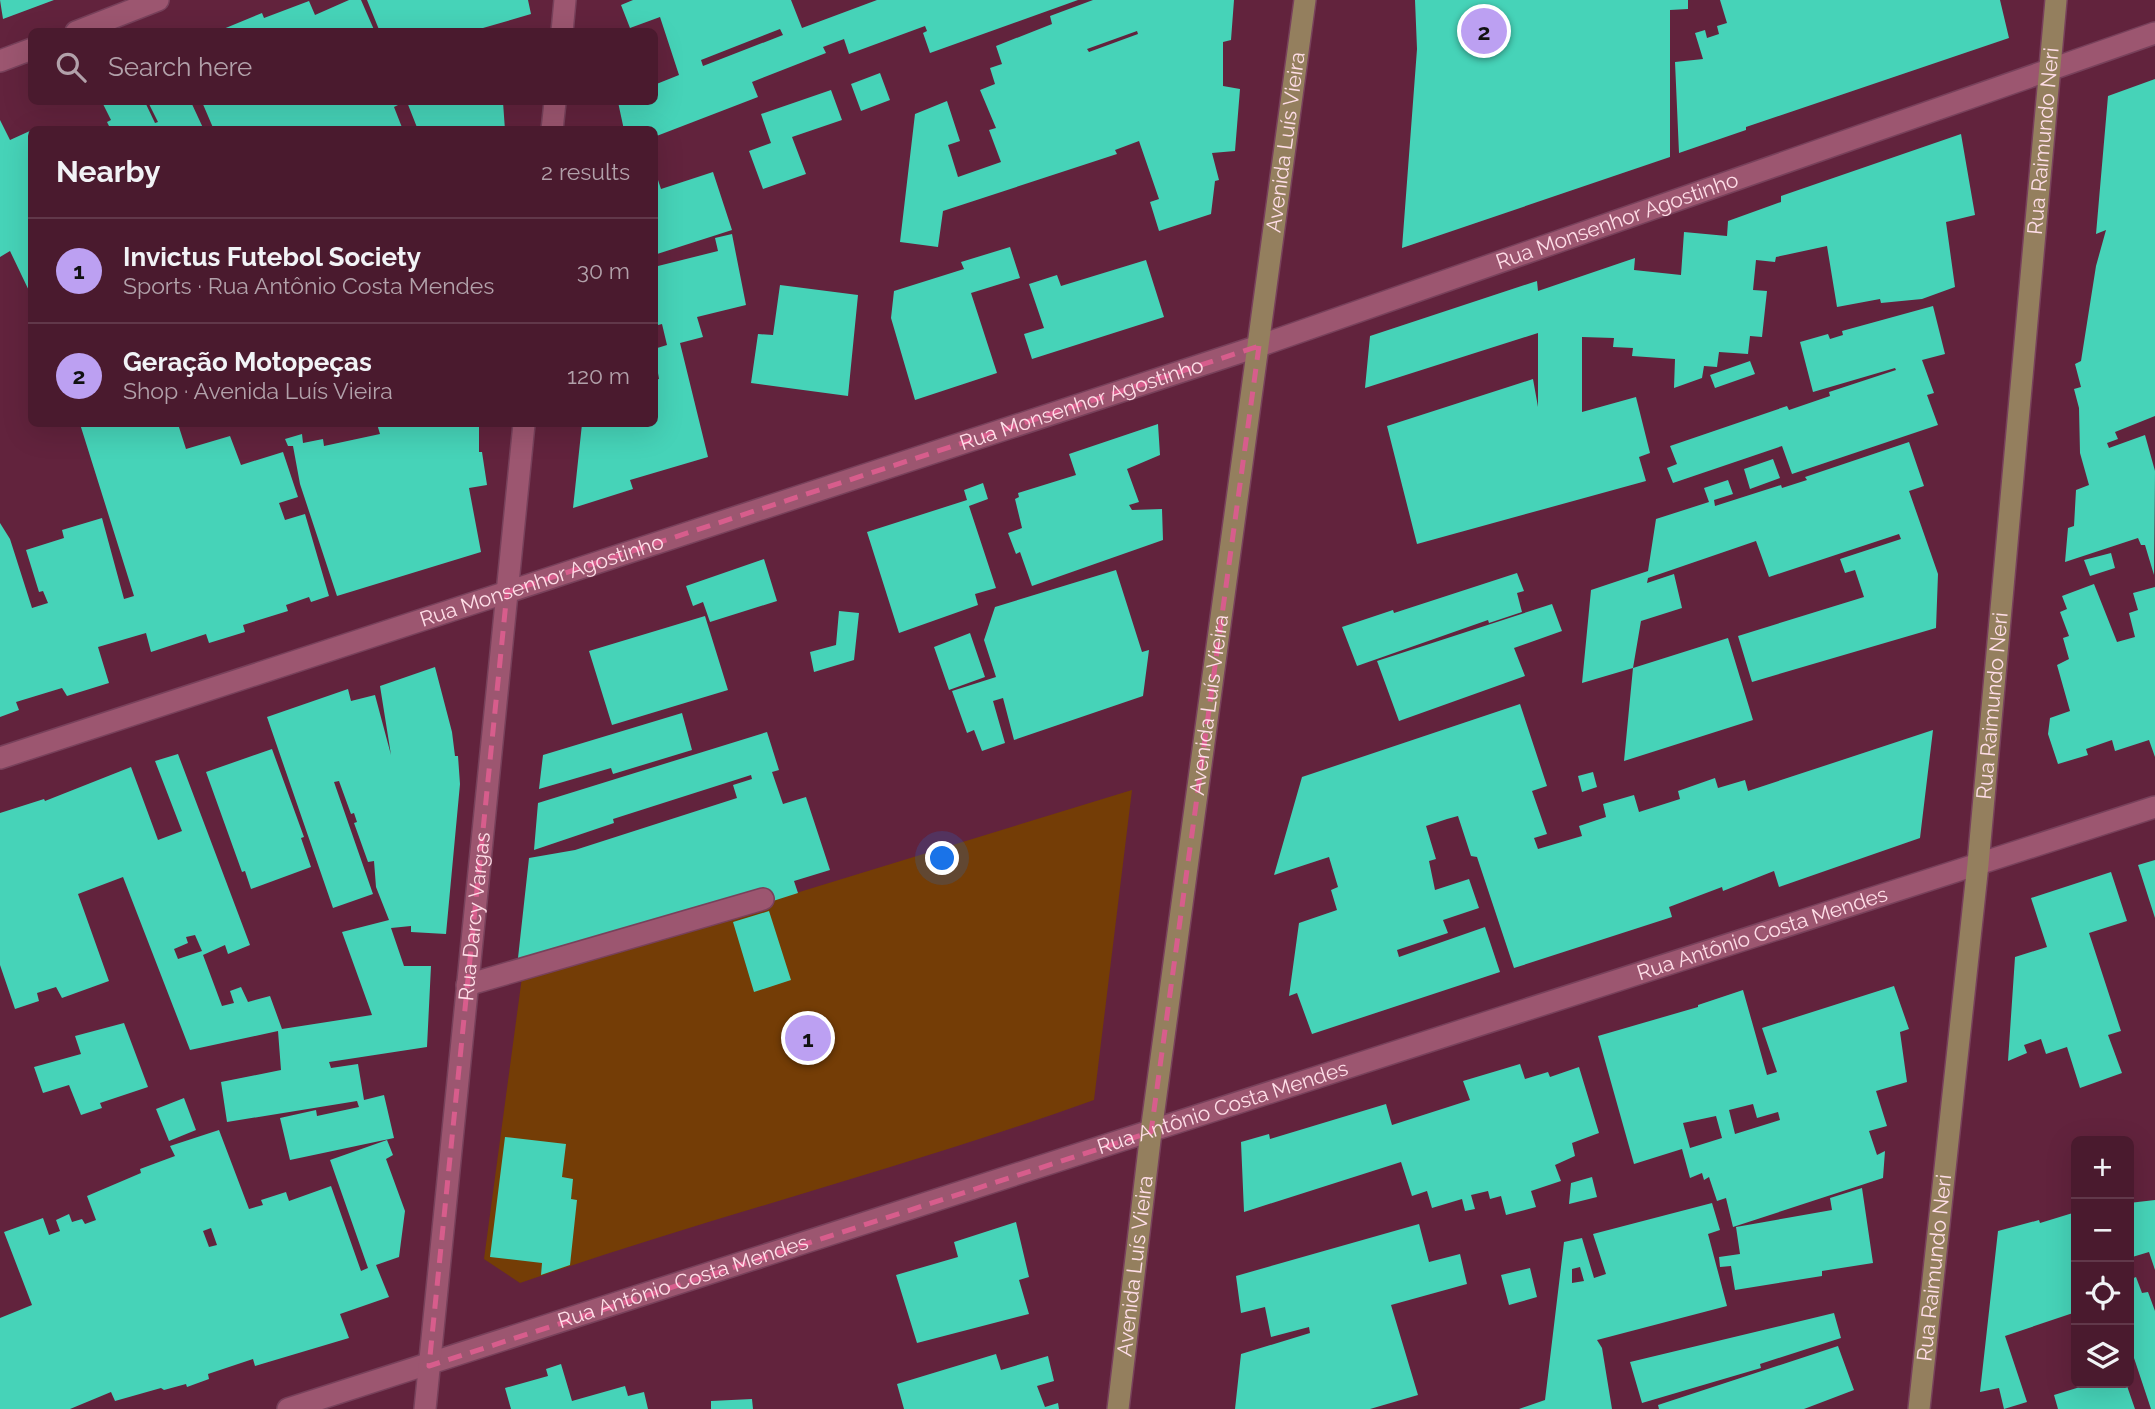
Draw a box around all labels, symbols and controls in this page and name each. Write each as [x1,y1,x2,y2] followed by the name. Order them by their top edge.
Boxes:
[1461,5,1507,57] pin: 2
[28,28,658,105] search box
[2022,46,2064,236] street label: Rua Raimundo Neri
[52,48,90,86] icon: search
[1261,50,1310,234] street label: Avenida Luís Vieira
[108,52,252,82] text: Search here
[56,154,160,189] text: Nearby
[541,158,630,185] text: 2 results
[1492,167,1741,274] street label: Rua Monsenhor Agostinho
[123,242,421,272] text: Invictus Futebol Society
[73,257,85,284] text: 1
[577,257,630,284] text: 30 m
[123,272,494,299] text: Sports · Rua Antônio Costa Mendes
[123,347,372,377] text: Geração Motopeças
[956,352,1207,455] street label: Rua Monsenhor Agostinho
[73,362,85,389] text: 2
[567,362,630,389] text: 120 m
[123,377,393,404] text: Shop · Avenida Luís Vieira
[416,529,667,632] street label: Rua Monsenhor Agostinho
[1971,611,2013,800] street label: Rua Raimundo Neri
[1184,613,1233,797] street label: Avenida Luís Vieira
[453,831,495,1002] street label: Rua Darcy Vargas
[925,841,959,875] your location
[1634,881,1891,985] street label: Rua Antônio Costa Mendes
[785,1012,831,1064] pin: 1
[1094,1055,1351,1159] street label: Rua Antônio Costa Mendes
[2071,1136,2134,1388] map controls
[2071,1136,2134,1199] button: +
[1911,1173,1956,1362] street label: Rua Raimundo Neri
[1111,1174,1158,1358] street label: Avenida Luís Vieira
[2071,1199,2134,1262] button: −
[554,1229,811,1333] street label: Rua Antônio Costa Mendes
[2071,1262,2134,1325] button: locate
[2071,1325,2134,1388] button: layers

